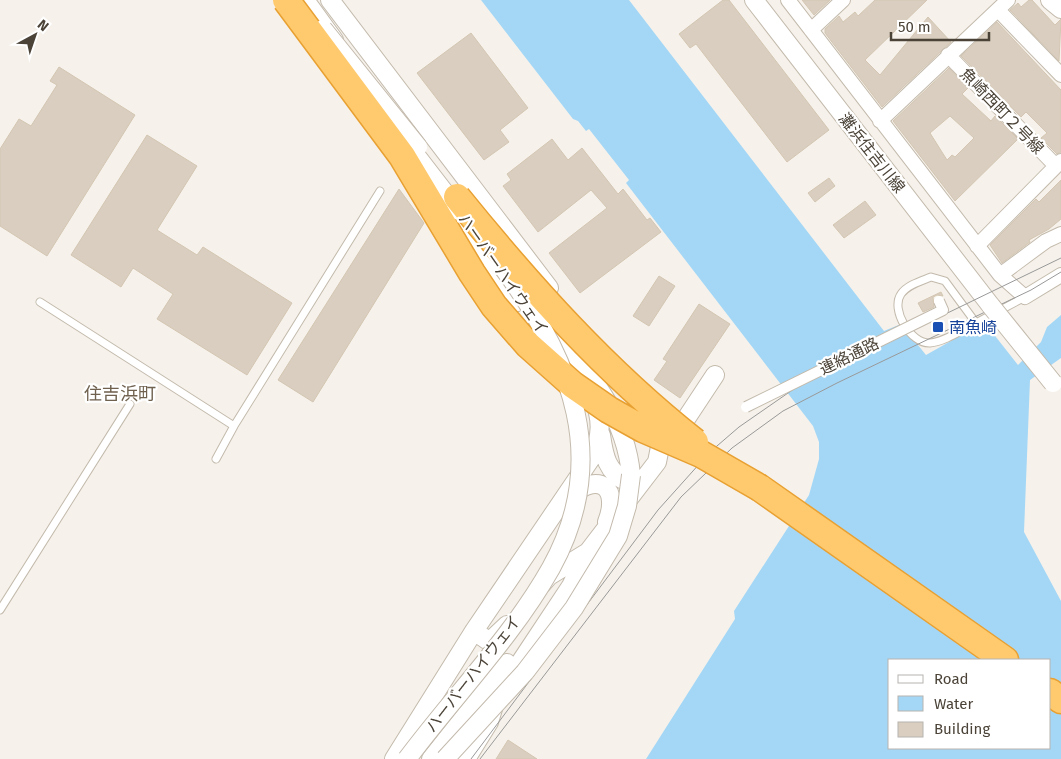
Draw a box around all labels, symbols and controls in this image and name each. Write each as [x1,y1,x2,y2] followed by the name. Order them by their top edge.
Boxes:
[10,10,60,60] north arrow
[891,10,988,42] scale bar
[34,16,52,35] text: N
[898,18,931,36] text: 50 m
[956,64,1048,158] street label: 魚崎西町２号線
[835,109,909,197] street label: 灘浜住吉川線
[454,210,552,338] street label: ハーバーハイウェイ
[949,318,997,337] place label: 南魚崎
[931,320,945,334] marker: 南魚崎
[816,333,882,379] street label: 連絡通路
[84,383,156,405] district label: 住吉浜町
[421,612,525,736] street label: ハーバーハイウェイ
[888,659,1051,749] legend
[934,670,969,688] text: Road
[934,695,973,713] text: Water
[934,720,990,738] text: Building

